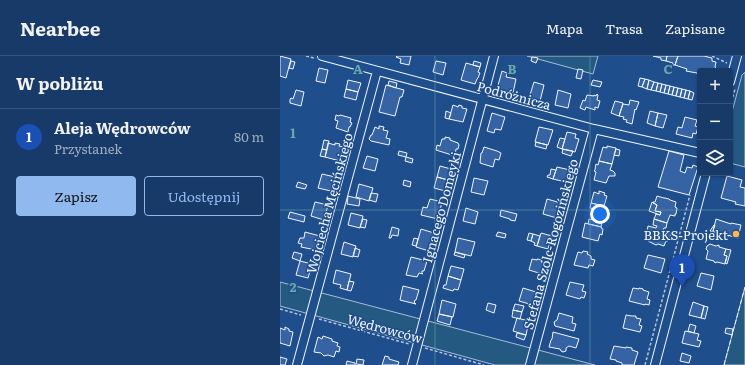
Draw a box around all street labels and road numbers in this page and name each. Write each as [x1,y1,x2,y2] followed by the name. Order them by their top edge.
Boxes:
[475,76,553,114] street label: Podróżnicza
[301,130,357,276] street label: Wojciecha Męcińskiego
[417,149,465,265] street label: Ignacego Domeyki
[518,156,582,332] street label: Stefana Szolc-Rogozińskiego
[345,309,426,347] street label: Wędrowców

